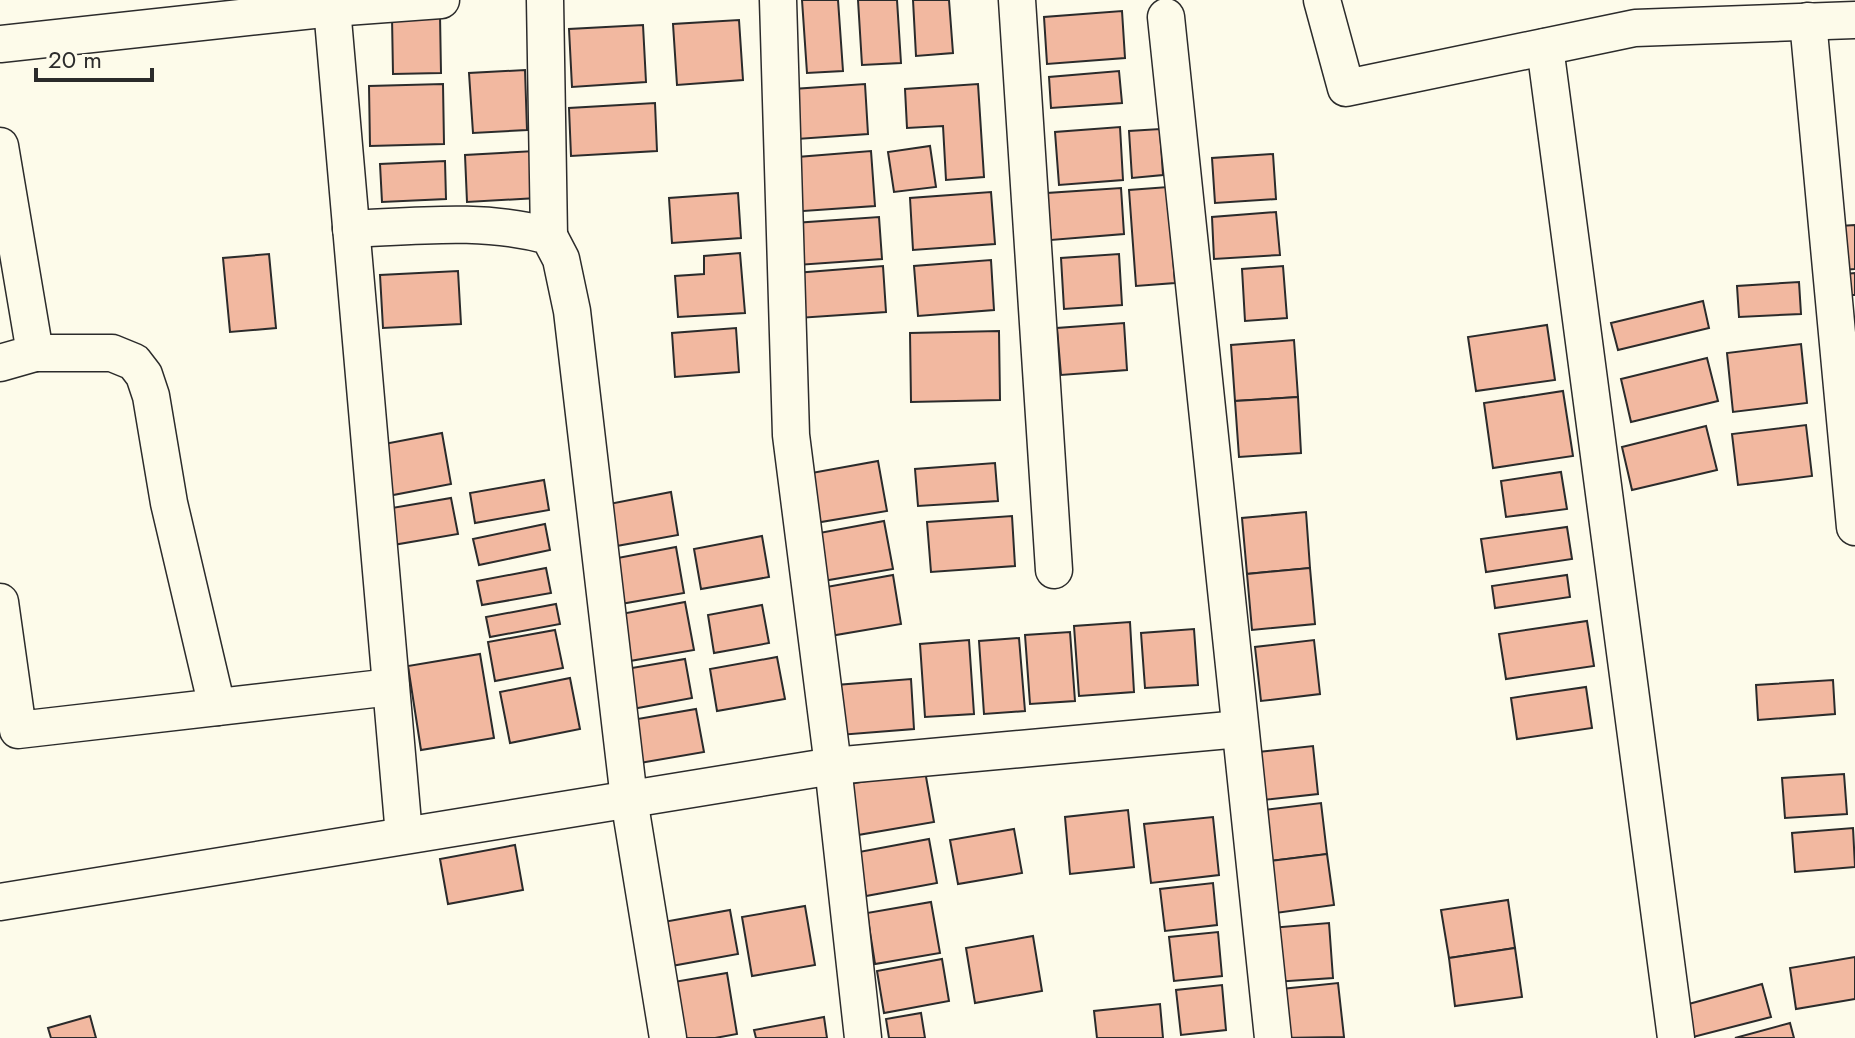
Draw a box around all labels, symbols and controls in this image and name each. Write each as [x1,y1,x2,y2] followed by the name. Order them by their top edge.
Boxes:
[36,32,152,82] scale bar
[48,42,102,77] text: 20 m

